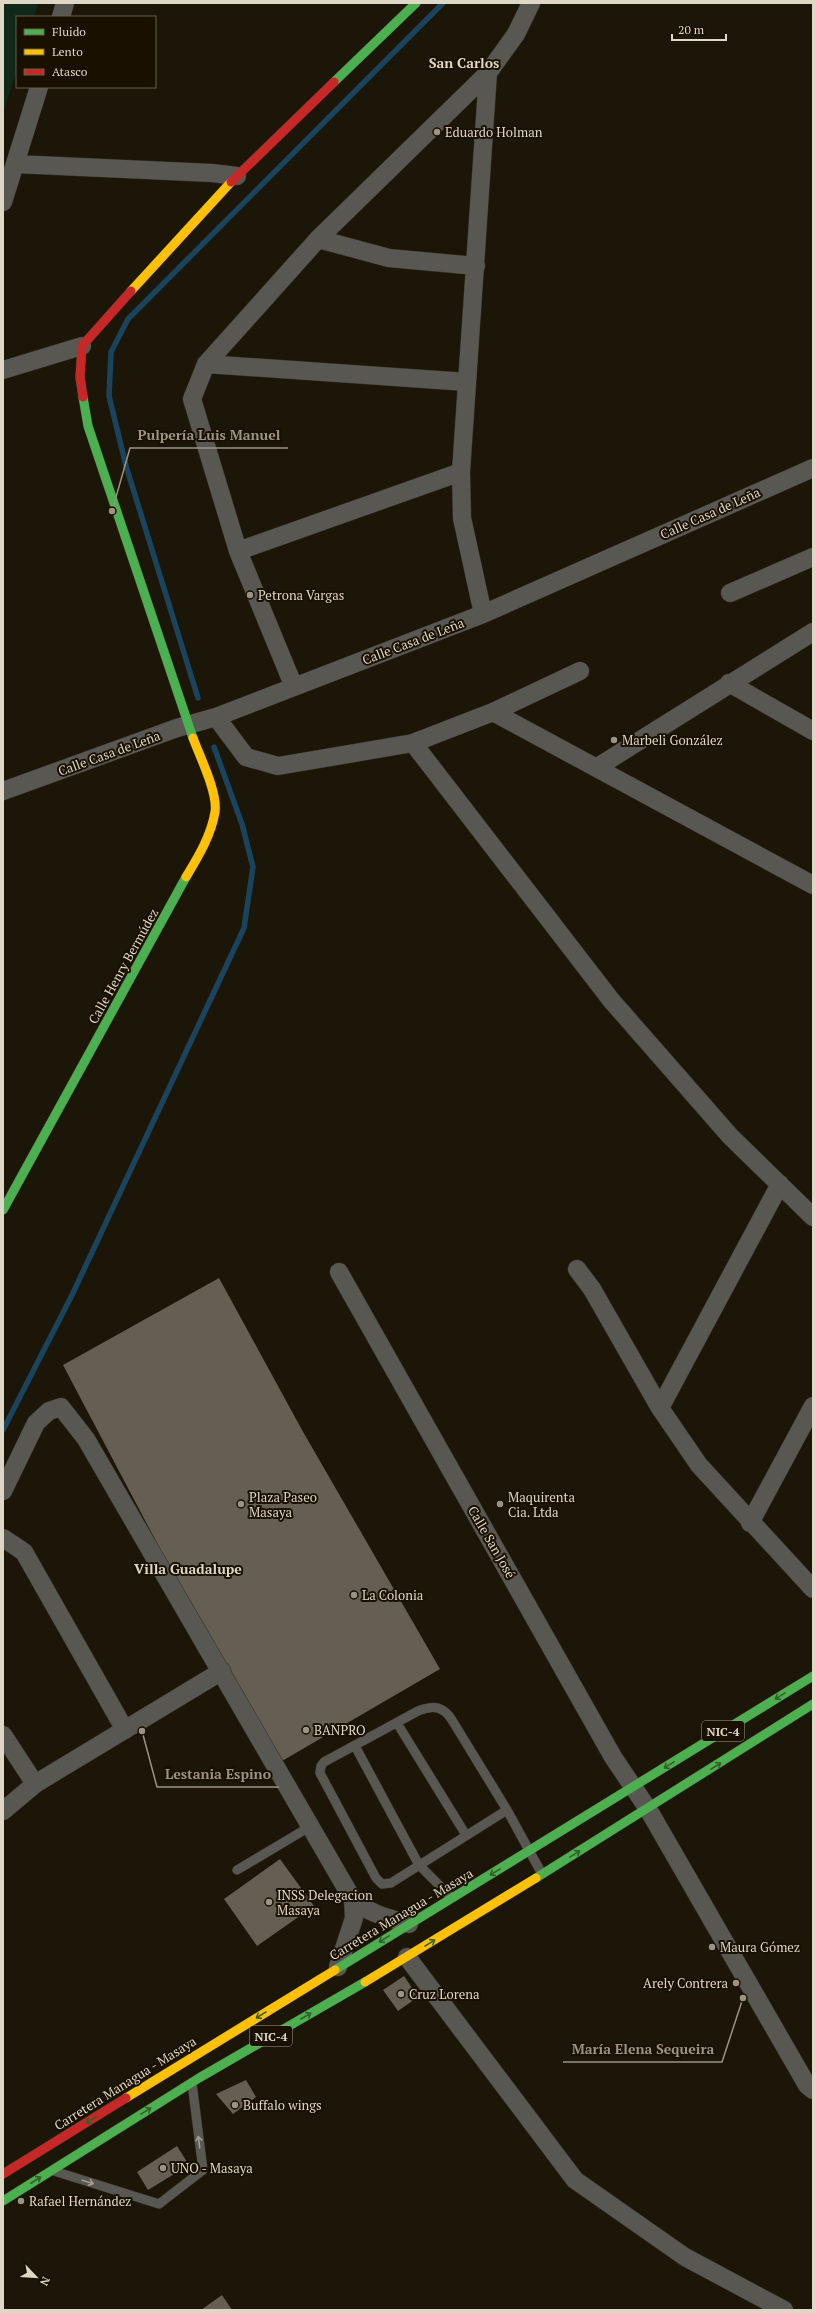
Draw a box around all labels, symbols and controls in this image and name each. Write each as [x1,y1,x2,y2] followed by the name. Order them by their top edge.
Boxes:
[16,16,156,88] legend
[672,16,726,42] scale bar
[678,22,705,37] text: 20 m
[52,24,86,39] text: Fluido
[52,44,83,59] text: Lento
[429,53,499,72] district label: San Carlos
[52,64,88,79] text: Atasco
[445,123,543,141] place label: Eduardo Holman
[432,127,442,137] marker: Eduardo Holman
[130,422,288,448] callout: Pulpería Luis Manuel
[138,425,281,444] text: Pulpería Luis Manuel
[657,483,763,543] street label: Calle Casa de Leña
[258,586,344,604] place label: Petrona Vargas
[245,590,255,600] marker: Petrona Vargas
[360,613,467,669] street label: Calle Casa de Leña
[55,726,163,780] street label: Calle Casa de Leña
[622,731,723,749] place label: Marbeli González
[609,735,619,745] marker: Marbeli González
[84,905,162,1027] street label: Calle Henry Bermúdez
[249,1488,317,1521] place label: Plaza Paseo Masaya
[508,1488,575,1521] place label: Maquirenta Cia. Ltda
[236,1499,246,1509] marker: Plaza Paseo Masaya
[495,1499,505,1509] marker: Maquirenta Cia. Ltda
[464,1503,520,1581] street label: Calle San José
[134,1559,242,1578] district label: Villa Guadalupe
[362,1586,424,1604] place label: La Colonia
[349,1590,359,1600] marker: La Colonia
[774,1693,786,1701] one-way arrow
[314,1721,366,1739] place label: BANPRO
[702,1721,744,1741] road number: NIC-4
[301,1725,311,1735] marker: BANPRO
[157,1761,279,1787] callout: Lestania Espino
[663,1761,675,1769] one-way arrow
[710,1761,722,1769] one-way arrow
[165,1764,271,1783] text: Lestania Espino
[569,1850,580,1858] one-way arrow
[326,1864,477,1964] street label: Carretera Managua - Masaya
[490,1868,501,1876] one-way arrow
[277,1886,373,1919] place label: INSS Delegacion Masaya
[264,1897,274,1907] marker: INSS Delegacion Masaya
[378,1936,390,1944] one-way arrow
[720,1938,800,1956] place label: Maura Gómez
[424,1939,436,1947] one-way arrow
[707,1942,717,1952] marker: Maura Gómez
[643,1974,728,1992] place label: Arely Contrera
[731,1978,741,1988] marker: Arely Contrera
[409,1985,480,2003] place label: Cruz Lorena
[396,1989,406,1999] marker: Cruz Lorena
[256,2011,267,2019] one-way arrow
[300,2012,312,2020] one-way arrow
[250,2026,292,2046] road number: NIC-4
[50,2032,200,2134] street label: Carretera Managua - Masaya
[563,2036,722,2062] callout: María Elena Sequeira
[572,2039,714,2058] text: María Elena Sequeira
[243,2096,322,2114] place label: Buffalo wings
[230,2100,240,2110] marker: Buffalo wings
[140,2107,152,2115] one-way arrow
[85,2116,97,2124] one-way arrow
[196,2136,203,2149] one-way arrow
[171,2159,253,2177] place label: UNO - Masaya
[158,2163,168,2173] marker: UNO - Masaya
[30,2176,41,2184] one-way arrow
[82,2179,95,2186] one-way arrow
[29,2192,131,2210] place label: Rafael Hernández
[16,2196,26,2206] marker: Rafael Hernández
[16,2257,56,2297] north arrow
[37,2274,53,2289] text: N

